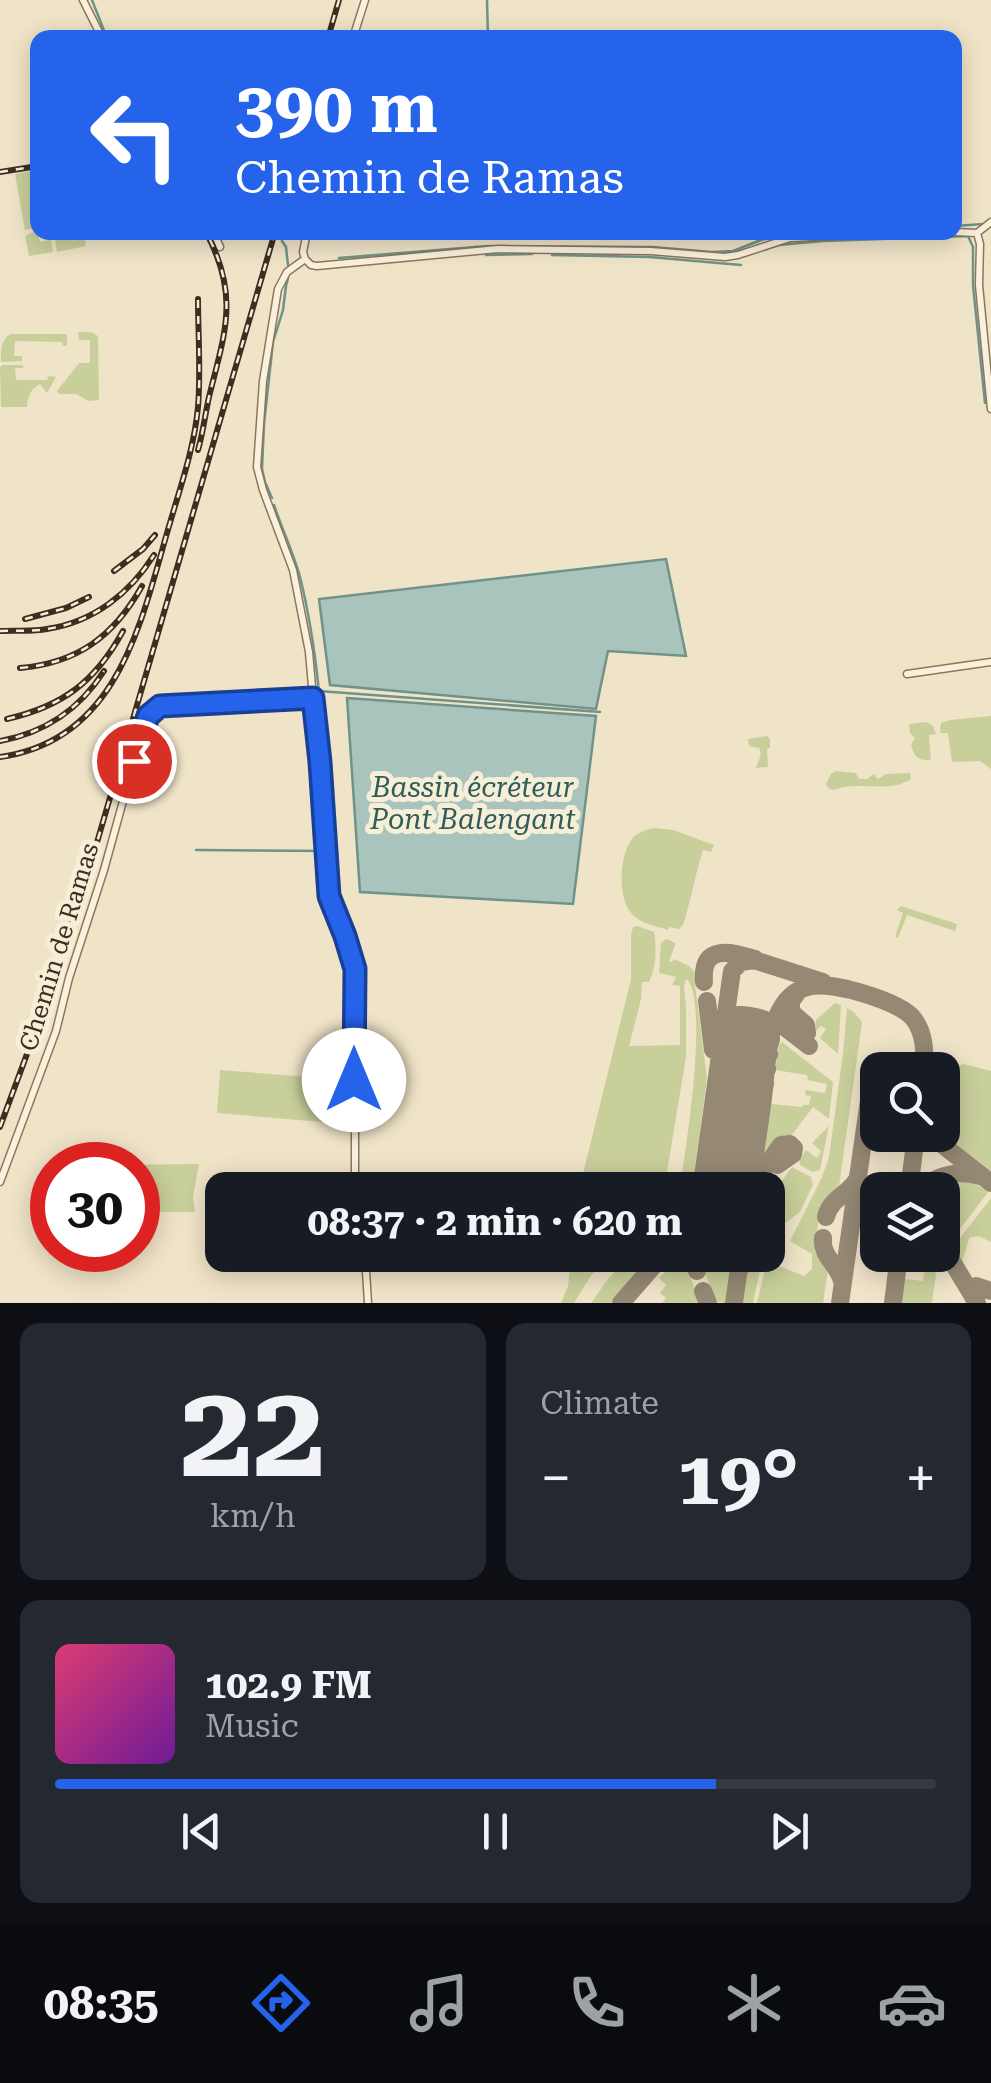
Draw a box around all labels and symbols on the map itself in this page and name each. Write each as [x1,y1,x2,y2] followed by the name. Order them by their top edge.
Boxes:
[92,719,177,804] pin
[369,771,576,836] water label: Bassin écréteur Pont Balengant
[14,839,104,1055] street label: Chemin de Ramas
[302,1028,406,1132] position arrow
[30,1142,160,1272] speed limit sign: 30

